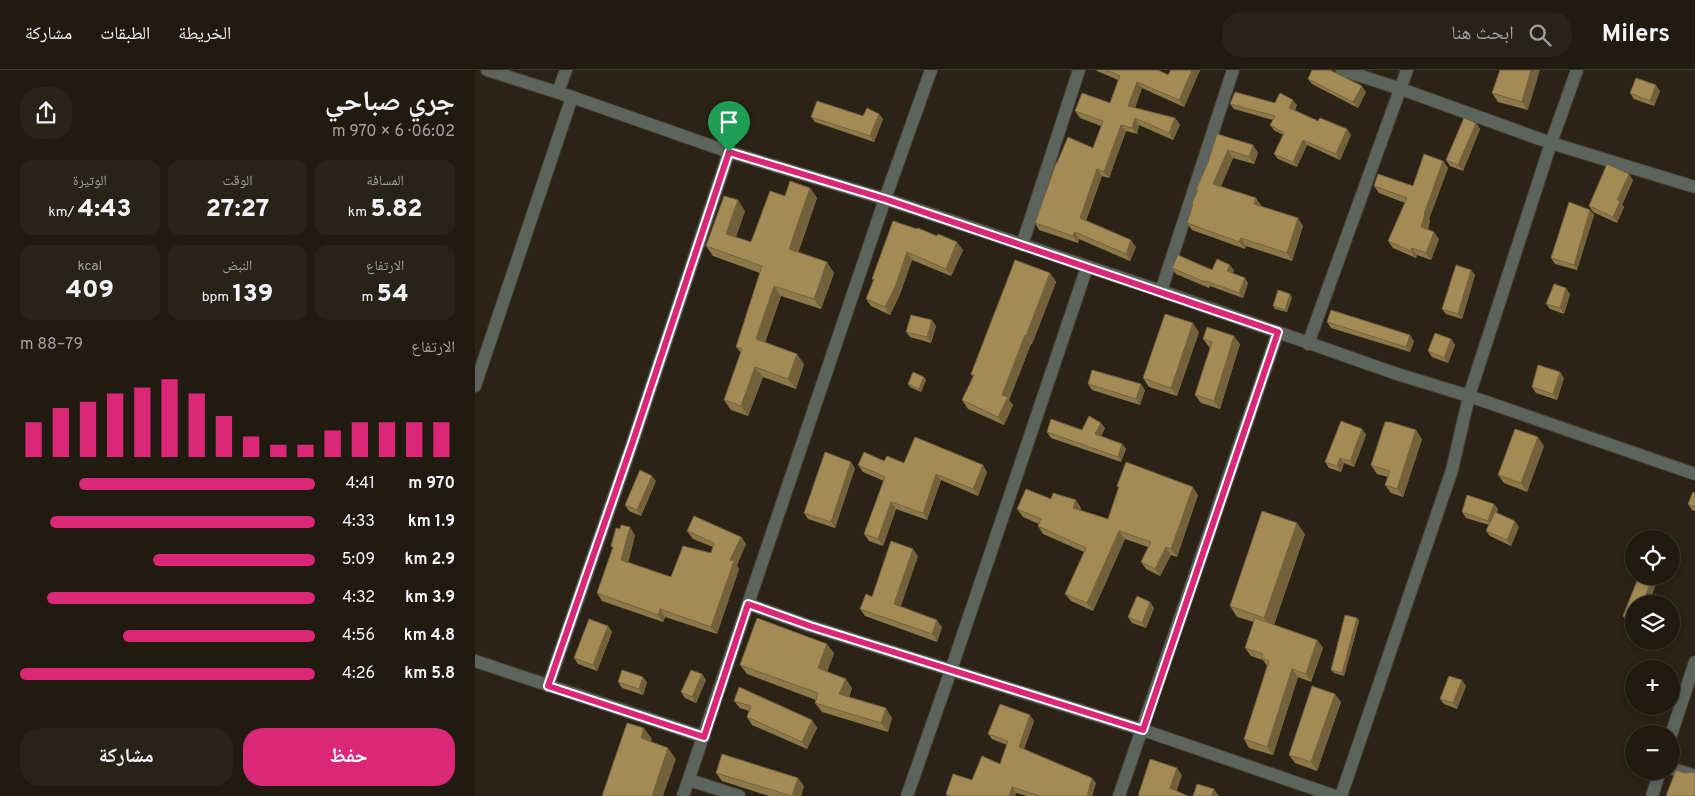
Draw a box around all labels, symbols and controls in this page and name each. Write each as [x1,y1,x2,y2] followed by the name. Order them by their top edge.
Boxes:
[1222,12,1572,57] search box
[1602,20,1670,50] text: Milers
[1526,21,1554,49] icon: search
[1451,22,1514,46] text: ابحث هنا
[25,23,72,46] text: مشاركة
[100,23,150,46] text: الطبقات
[178,23,231,46] text: الخريطة
[325,85,455,121] text: جري صباحي
[20,87,72,139] button: share
[708,101,750,152] pin
[715,108,743,136] icon: arrive
[332,122,455,142] text: 06:02 · 6 × 970 m
[73,173,107,190] text: الوتيرة
[222,173,253,190] text: الوقت
[367,173,404,190] text: المسافة
[78,194,131,226] text: 4:43
[206,194,269,226] text: 27:27
[370,194,423,226] text: 5.82
[48,204,78,221] text: /km
[348,204,370,221] text: km
[77,258,102,275] text: kcal
[223,258,252,275] text: النبض
[366,258,404,275] text: الارتفاع
[66,275,114,307] text: 409
[232,279,273,311] text: 139
[377,279,409,311] text: 54
[202,289,232,306] text: bpm
[362,289,377,306] text: m
[20,335,83,355] text: 79–88 m
[411,338,455,358] text: الارتفاع
[346,474,375,494] text: 4:41
[408,474,455,494] text: 970 m
[342,512,375,532] text: 4:33
[408,512,455,532] text: 1.9 km
[1625,530,1680,780] map controls
[1625,530,1680,585] button: locate
[342,550,375,570] text: 5:09
[404,550,455,570] text: 2.9 km
[342,588,375,608] text: 4:32
[405,588,455,608] text: 3.9 km
[1625,595,1680,650] button: layers
[342,626,375,646] text: 4:56
[404,626,455,646] text: 4.8 km
[1625,660,1680,715] button: +
[342,664,375,684] text: 4:26
[404,664,455,684] text: 5.8 km
[1625,725,1680,780] button: −
[20,728,233,786] button: مشاركة
[243,728,455,786] button: حفظ

